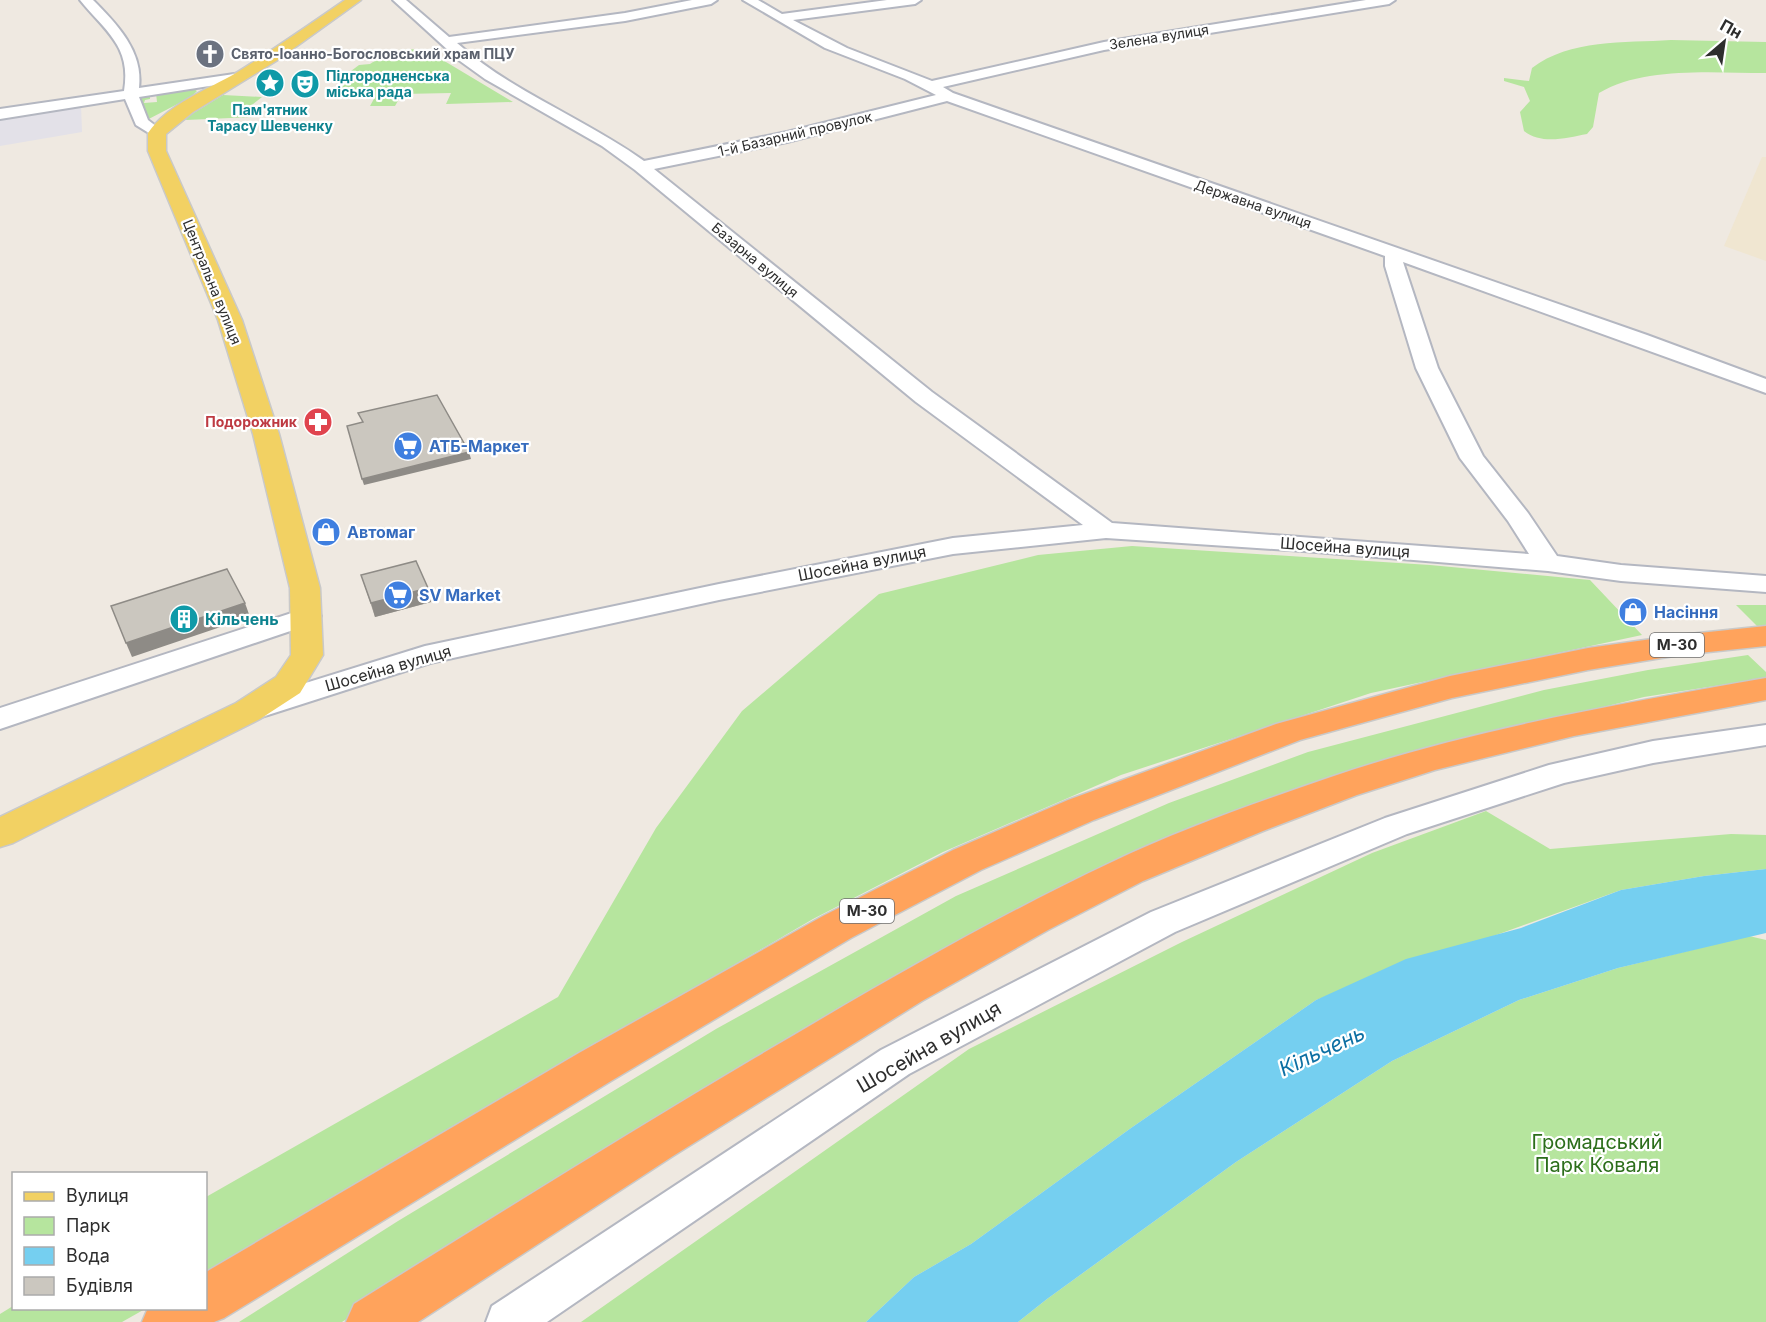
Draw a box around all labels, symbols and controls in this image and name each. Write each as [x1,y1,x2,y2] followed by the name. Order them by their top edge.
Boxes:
[1694,12,1754,72] north arrow
[1717,15,1746,43] text: Пн
[1108,20,1210,53] street label: Зелена вулиця
[194,38,226,70] church icon: Свято-Іоанно-Богословський храм ПЦУ
[231,45,515,62] place label: Свято-Іоанно-Богословський храм ПЦУ
[254,67,286,99] place icon: Пам'ятник Тарасу Шевченку
[326,67,450,100] place label: Підгородненська міська рада
[289,68,321,100] theatre icon: Підгородненська міська рада
[207,101,333,134] place label: Пам'ятник Тарасу Шевченку
[716,107,874,160] street label: 1-й Базарний провулок
[1192,176,1314,232] street label: Державна вулиця
[180,217,245,347] street label: Центральна вулиця
[709,218,802,301] street label: Базарна вулиця
[302,406,334,438] pharmacy icon: Подорожник
[205,413,298,430] place label: Подорожник
[392,430,424,462] supermarket icon: АТБ-Маркет
[429,436,529,456] place label: АТБ-Маркет
[310,516,342,548] shop icon: Автомаг
[347,522,415,542] place label: Автомаг
[1279,532,1411,562] street label: Шосейна вулиця
[796,541,928,585] street label: Шосейна вулиця
[382,579,414,611] supermarket icon: SV Market
[419,585,501,605] place label: SV Market
[1617,596,1649,628] shop icon: Насіння
[1654,602,1718,622] place label: Насіння
[168,603,200,635] building icon: Кільчень
[205,609,279,629] place label: Кільчень
[1650,633,1704,657] road number: М-30
[323,640,453,696] street label: Шосейна вулиця
[840,899,894,923] road number: М-30
[853,996,1005,1098] street label: Шосейна вулиця
[1275,1020,1369,1081] water label: Кільчень
[1532,1130,1662,1177] park label: Громадський Парк Коваля
[12,1172,207,1310] legend
[66,1185,129,1206] text: Вулиця
[66,1215,111,1236] text: Парк
[66,1245,110,1266] text: Вода
[66,1275,133,1296] text: Будівля

